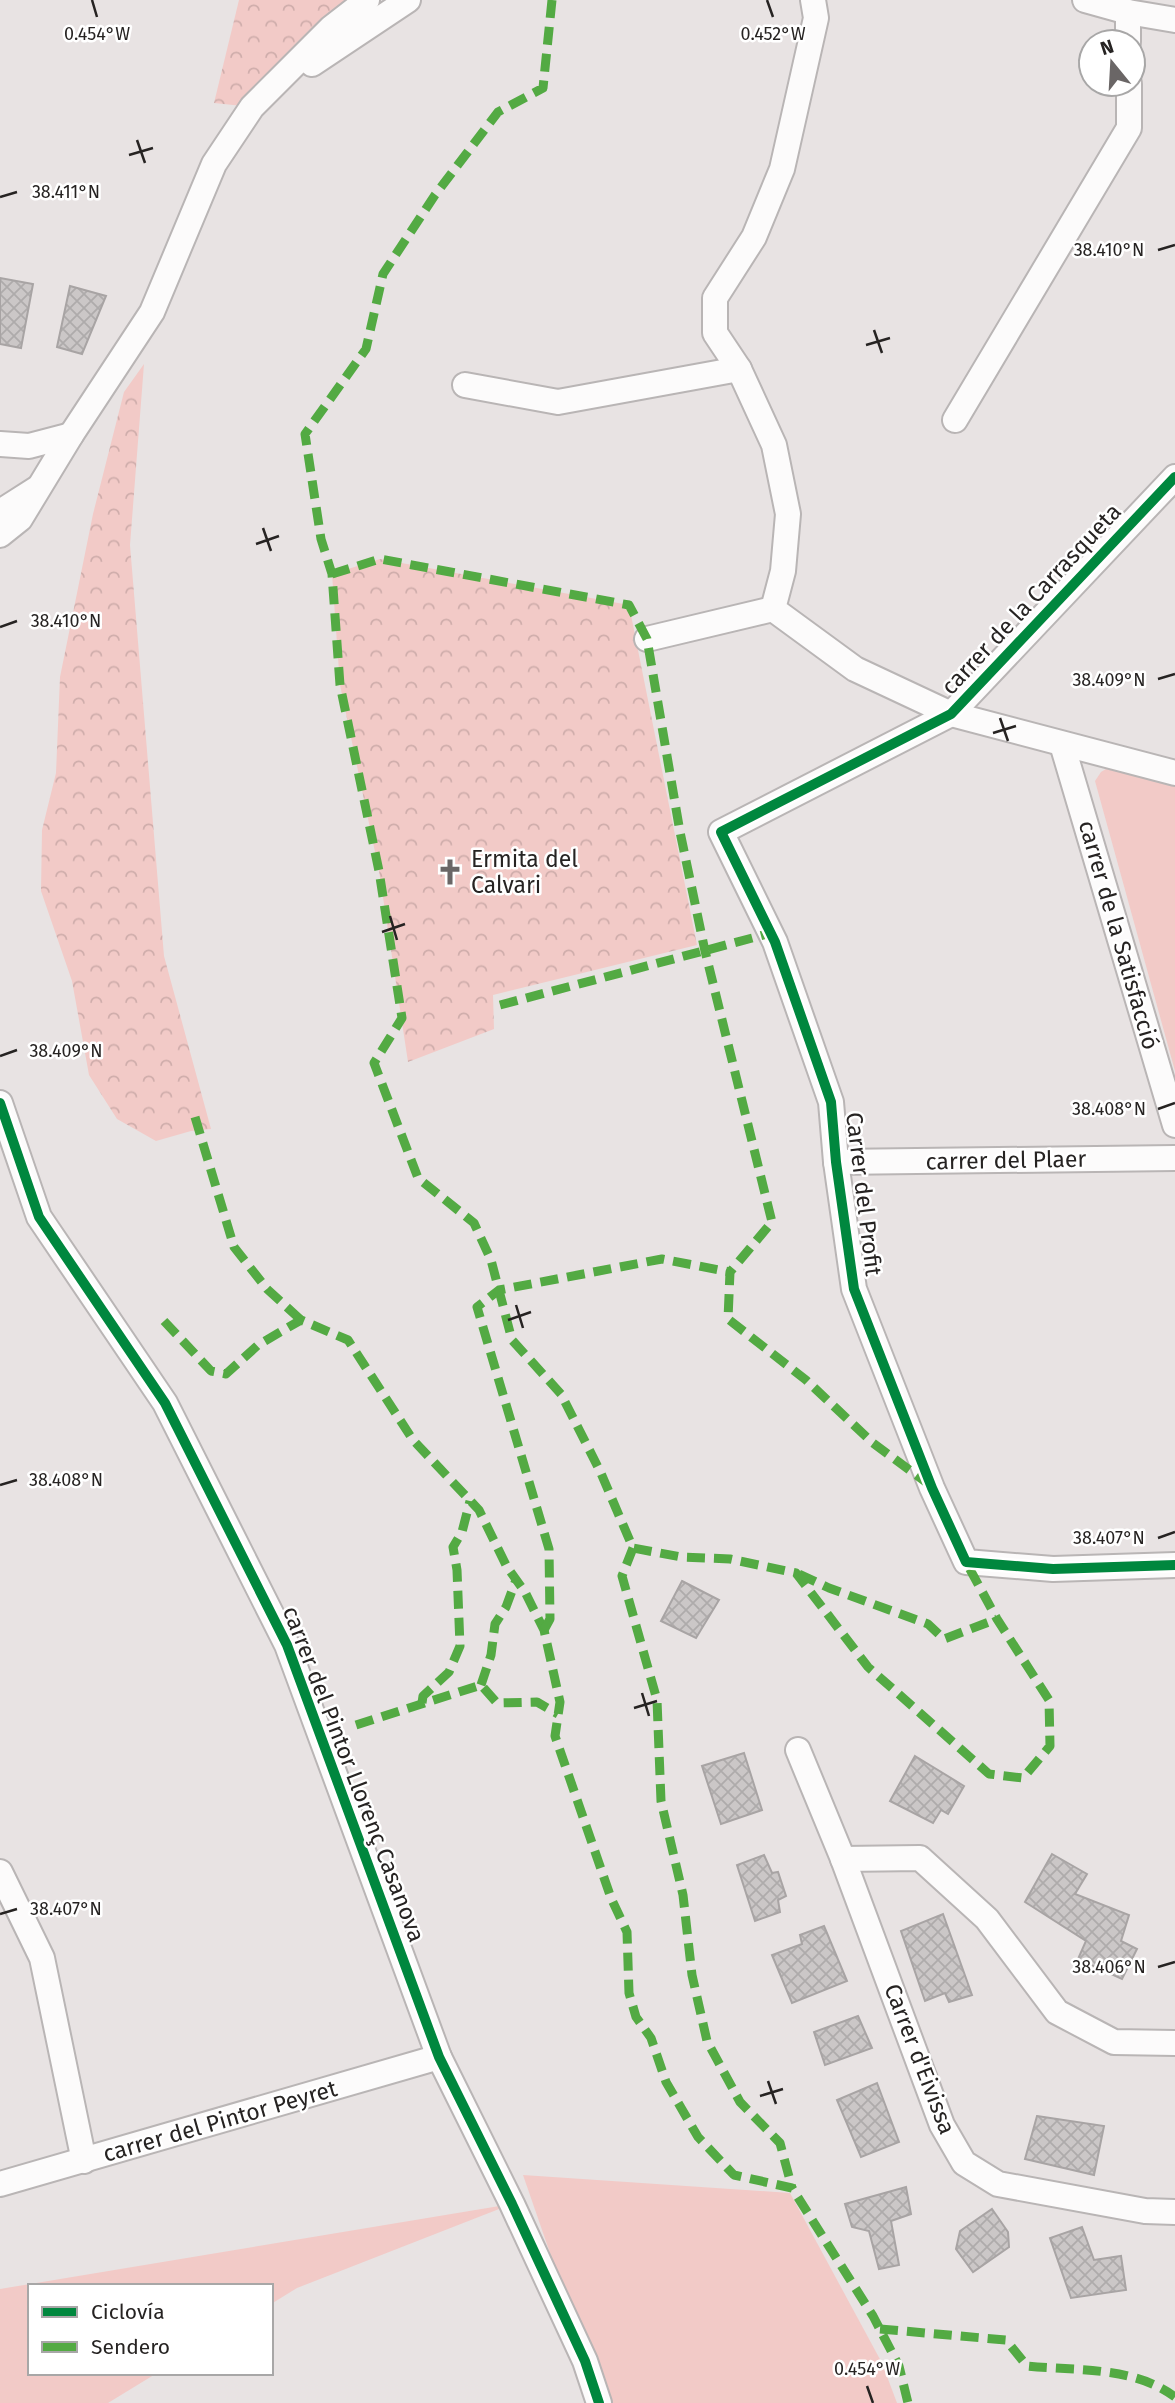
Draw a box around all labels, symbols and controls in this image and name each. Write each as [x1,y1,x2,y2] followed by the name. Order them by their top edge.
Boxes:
[64,23,130,45] text: 0.454°W
[740,23,806,45] text: 0.452°W
[1077,28,1147,98] north arrow
[1097,34,1116,60] text: N
[32,181,100,203] text: 38.411°N
[1074,239,1144,261] text: 38.410°N
[935,498,1127,700] street label: carrer de la Carrasqueta
[31,610,101,632] text: 38.410°N
[1072,669,1146,691] text: 38.409°N
[1073,817,1165,1053] street label: carrer de la Satisfacció
[471,845,578,899] place label: Ermita del Calvari
[435,857,465,887] church icon: Ermita del Calvari
[29,1040,103,1062] text: 38.409°N
[1072,1098,1146,1120] text: 38.408°N
[840,1110,888,1278] street label: Carrer del Profit
[925,1145,1087,1175] street label: carrer del Plaer
[29,1469,103,1491] text: 38.408°N
[1073,1527,1145,1549] text: 38.407°N
[277,1602,431,1946] street label: carrer del Pintor Llorenç Casanova
[30,1898,102,1920] text: 38.407°N
[1072,1956,1146,1978] text: 38.406°N
[879,1980,961,2138] street label: Carrer d'Eivissa
[100,2074,341,2168] street label: carrer del Pintor Peyret
[28,2284,273,2375] legend
[91,2299,165,2325] text: Ciclovía
[91,2334,170,2360] text: Sendero
[834,2358,900,2380] text: 0.454°W

